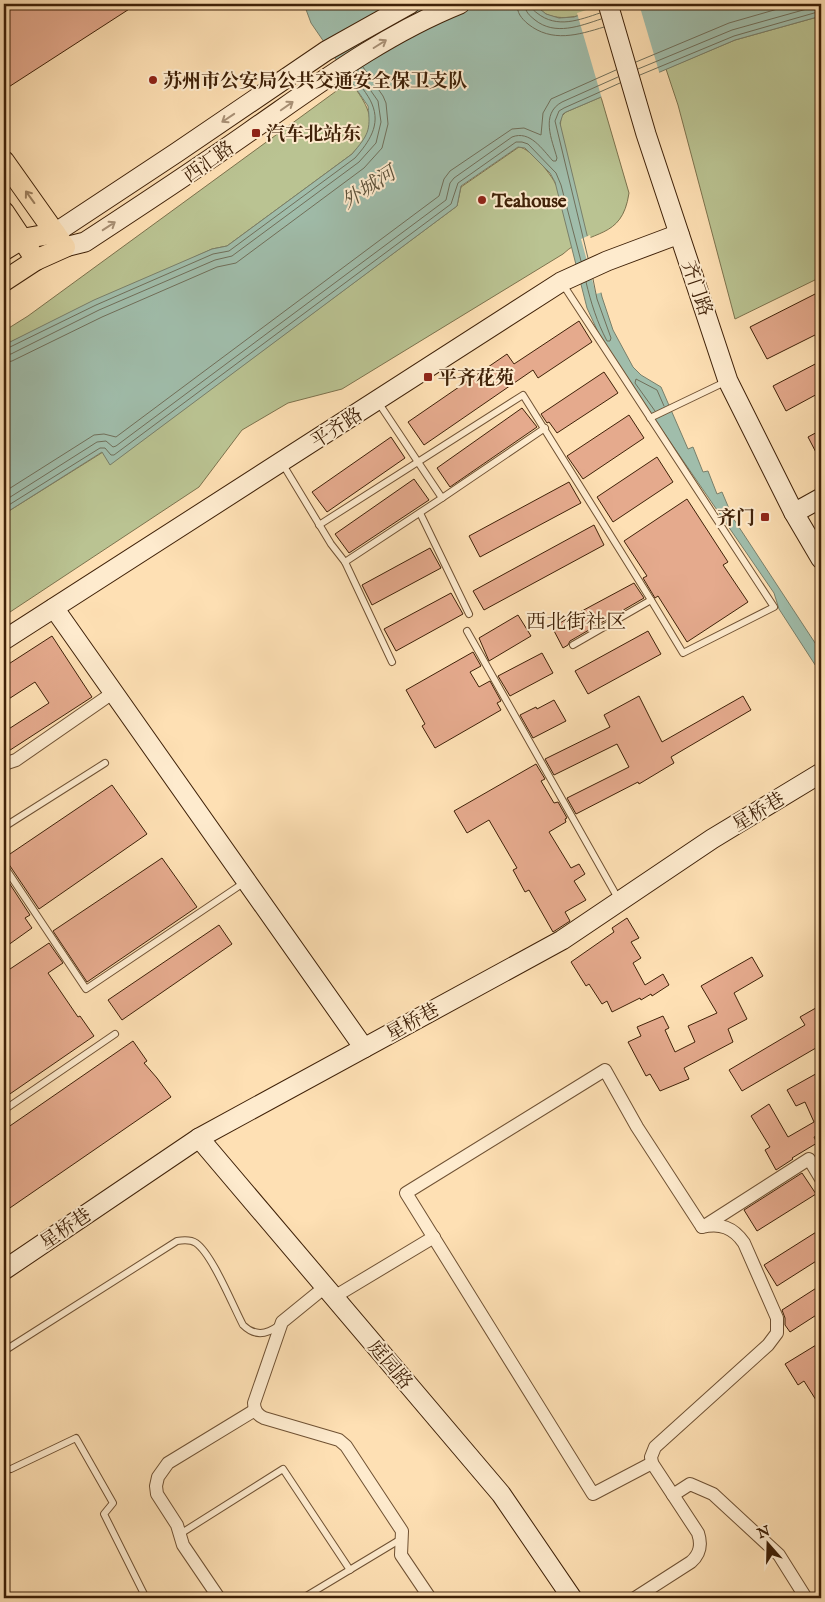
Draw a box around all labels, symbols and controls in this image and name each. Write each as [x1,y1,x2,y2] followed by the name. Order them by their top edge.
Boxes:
[372,38,386,48] one-way arrow
[163,70,467,94] place label: 苏州市公安局公共交通安全保卫支队
[147,74,159,86] marker: 苏州市公安局公共交通安全保卫支队
[280,101,294,111] one-way arrow
[221,113,235,123] one-way arrow
[266,123,361,147] place label: 汽车北站东
[250,127,262,139] marker: 汽车北站东
[179,136,239,189] street label: 西汇路
[337,160,403,215] water label: 外城河
[25,190,35,204] one-way arrow
[491,190,567,214] place label: Teahouse
[476,194,488,206] marker: Teahouse
[101,221,115,231] one-way arrow
[675,258,717,320] street label: 齐门路
[438,367,514,391] place label: 平齐花苑
[422,371,434,383] marker: 平齐花苑
[307,403,368,454] street label: 平齐路
[717,507,755,531] place label: 齐门
[759,511,771,523] marker: 齐门
[526,610,626,635] district label: 西北街社区
[728,788,790,838] street label: 星桥巷
[382,998,444,1047] street label: 星桥巷
[36,1204,96,1256] street label: 星桥巷
[362,1336,417,1395] street label: 庭园路
[742,1520,792,1570] north arrow
[754,1522,773,1544] text: N

